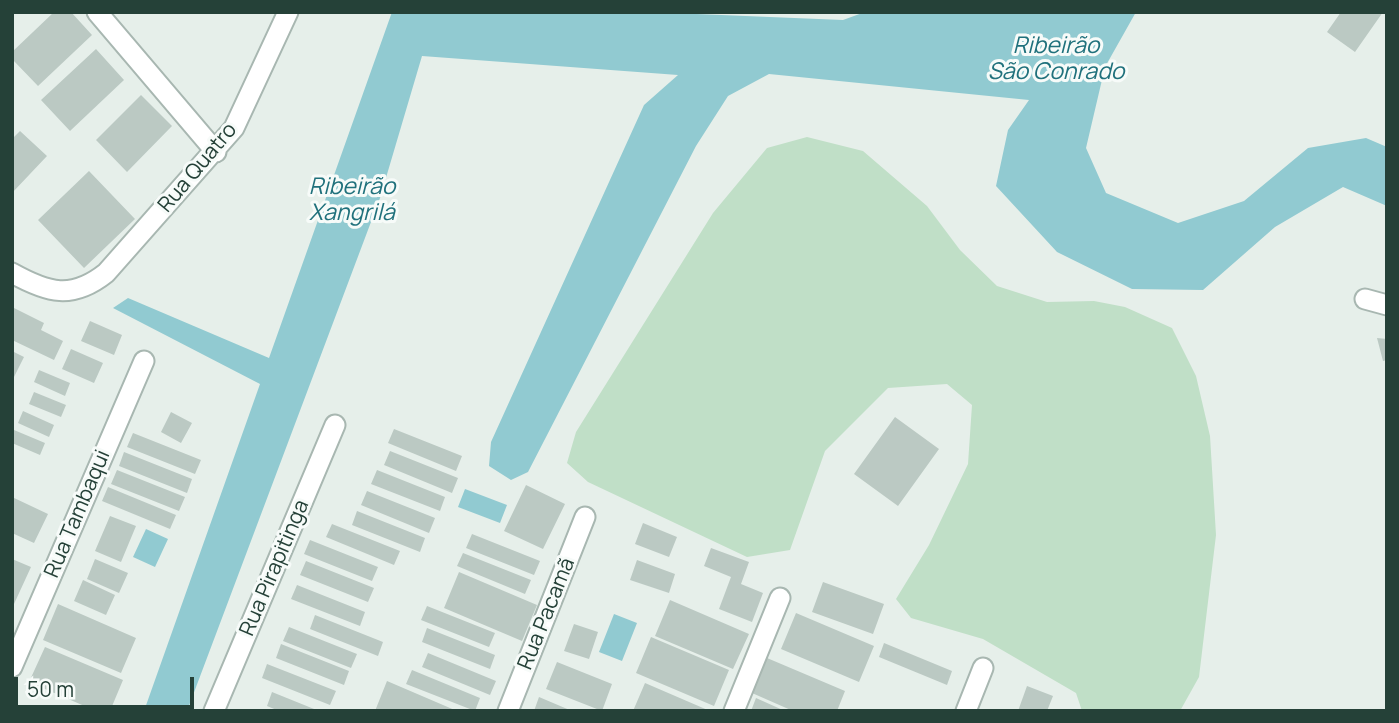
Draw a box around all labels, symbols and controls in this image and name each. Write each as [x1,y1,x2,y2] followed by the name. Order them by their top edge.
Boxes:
[988,33,1124,87] water label: Ribeirão São Conrado
[153,118,243,218] street label: Rua Quatro
[309,174,395,228] water label: Ribeirão Xangrilá
[40,446,116,582] street label: Rua Tambaqui
[235,496,315,640] street label: Rua Pirapitinga
[513,555,581,673] street label: Rua Pacamã
[18,664,198,708] scale bar
[27,675,74,703] text: 50 m

